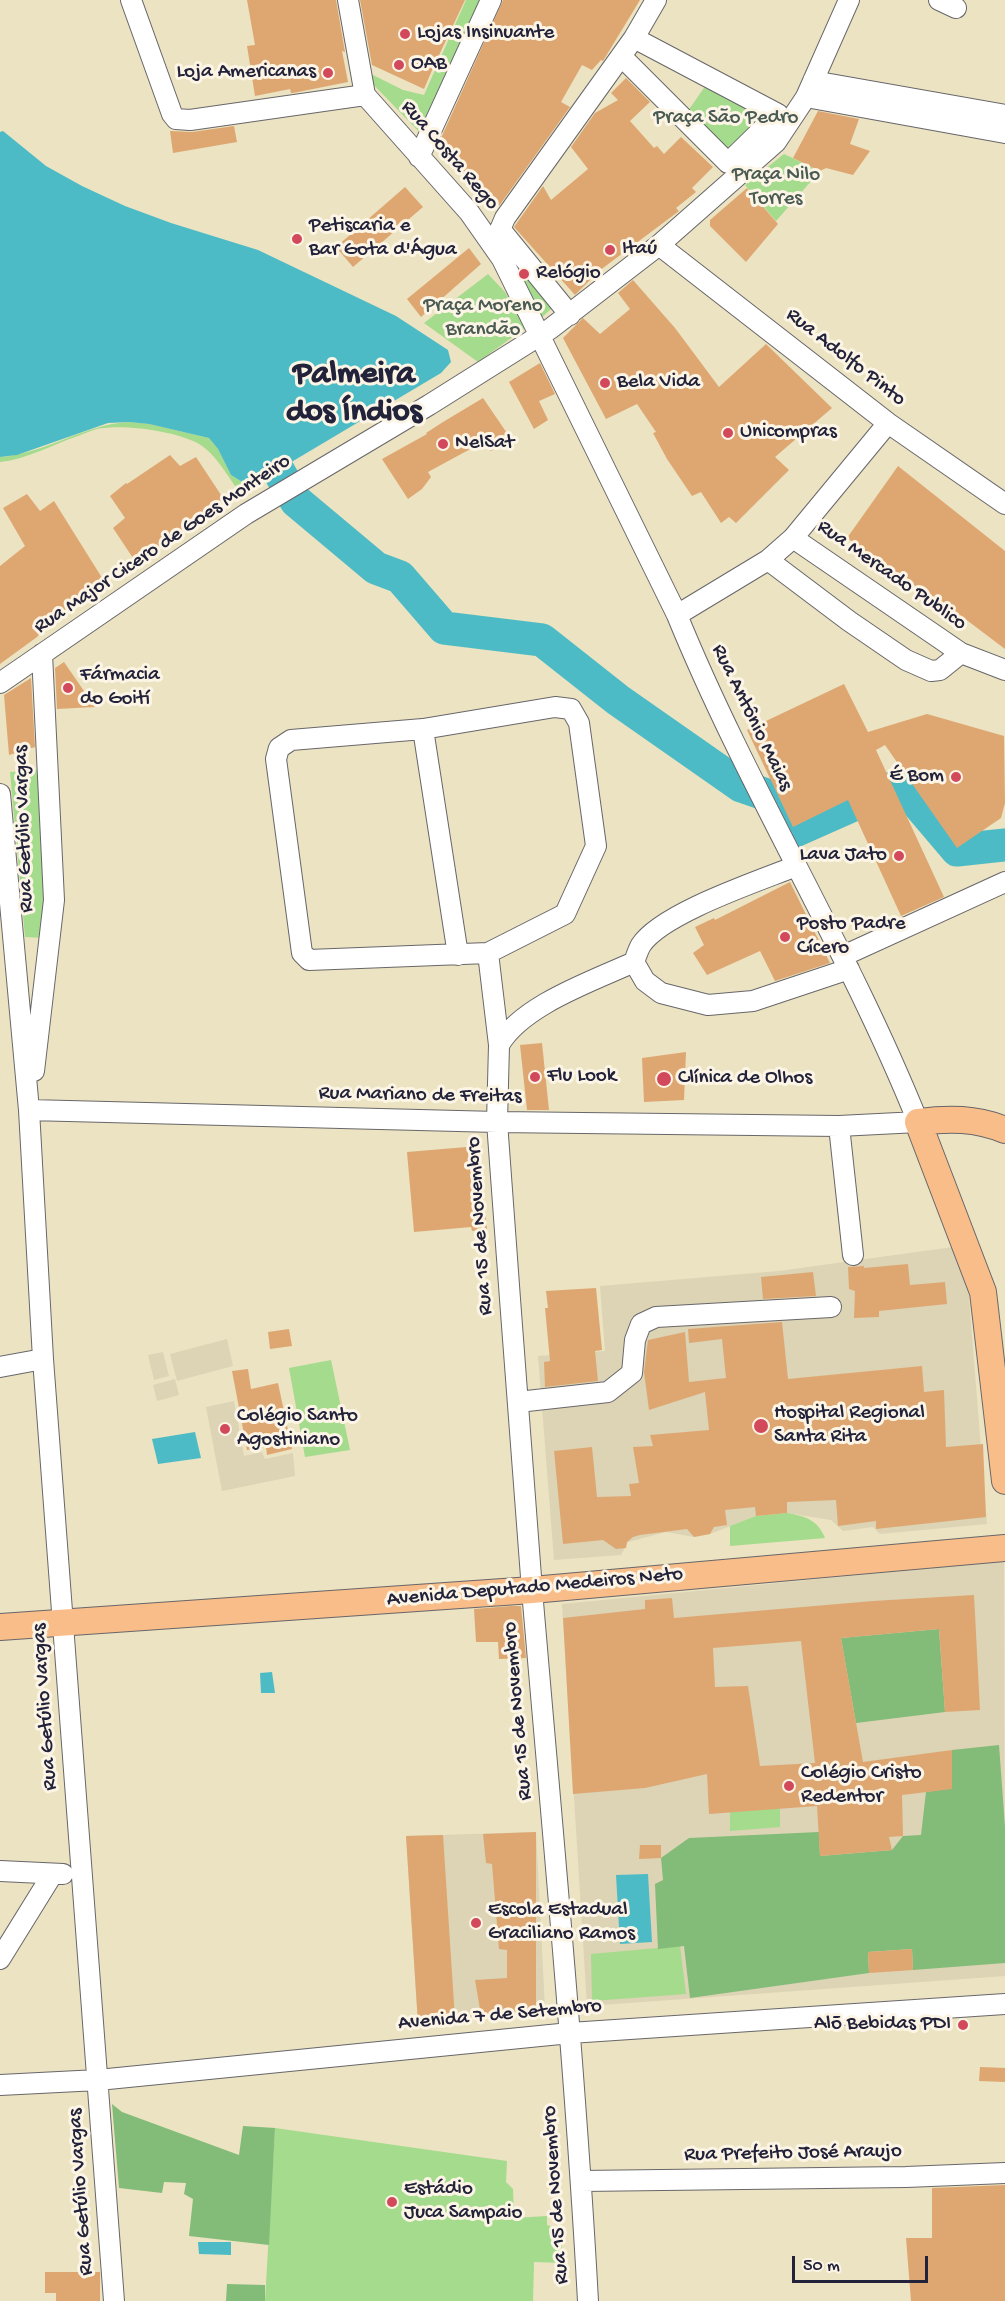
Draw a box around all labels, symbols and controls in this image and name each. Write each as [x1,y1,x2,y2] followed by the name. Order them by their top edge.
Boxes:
[417,21,554,47] place label: Lojas Insinuante
[398,27,412,41] marker: Lojas Insinuante
[411,52,447,78] place label: OAB
[392,58,406,72] marker: OAB
[176,60,316,86] place label: Loja Americanas
[321,66,335,80] marker: Loja Americanas
[394,96,504,216] street label: Rua Costa Rego
[654,106,798,132] park label: Praça São Pedro
[732,163,820,213] park label: Praça Nilo Torres
[309,214,457,264] place label: Petiscaria e Bar Gota d'Água
[290,232,304,246] marker: Petiscaria e Bar Gota d'Água
[622,237,657,263] place label: Itaú
[603,243,617,257] marker: Itaú
[536,261,601,287] place label: Relógio
[517,267,531,281] marker: Relógio
[423,294,543,344] park label: Praça Moreno Brandão
[780,303,910,413] street label: Rua Adolfo Pinto
[286,356,422,434] district label: Palmeira dos Índios
[617,370,700,396] place label: Bela Vida
[598,376,612,390] marker: Bela Vida
[740,420,837,446] place label: Unicompras
[721,426,735,440] marker: Unicompras
[455,431,514,457] place label: NelSat
[436,437,450,451] marker: NelSat
[30,450,296,640] street label: Rua Major Cicero de Goes Monteiro
[811,515,971,637] street label: Rua Mercado Publico
[705,641,797,795] street label: Rua Antônio Maias
[80,663,160,713] place label: Fármacia do Goití
[61,681,75,695] marker: Fármacia do Goití
[9,745,41,913] street label: Rua Getúlio Vargas
[889,764,944,790] place label: É Bom
[949,770,963,784] marker: É Bom
[800,843,887,869] place label: Lava Jato
[892,849,906,863] marker: Lava Jato
[797,912,905,962] place label: Posto Padre Cícero
[778,930,792,944] marker: Posto Padre Cícero
[547,1064,616,1090] place label: Flu Look
[678,1066,812,1092] place label: Clínica de Olhos
[528,1070,542,1084] marker: Flu Look
[655,1070,673,1088] marker: Clínica de Olhos
[318,1082,522,1110] street label: Rua Mariano de Freitas
[462,1136,500,1316] street label: Rua 15 de Novembro
[774,1401,925,1451] place label: Hospital Regional Santa Rita
[237,1404,358,1454] place label: Colégio Santo Agostiniano
[752,1417,770,1435] marker: Hospital Regional Santa Rita
[218,1422,232,1436] marker: Colégio Santo Agostiniano
[386,1562,684,1614] street label: Avenida Deputado Medeiros Neto
[499,1621,539,1801] street label: Rua 15 de Novembro
[28,1623,64,1791] street label: Rua Getúlio Vargas
[801,1761,922,1811] place label: Colégio Cristo Redentor
[782,1779,796,1793] marker: Colégio Cristo Redentor
[488,1898,635,1948] place label: Escola Estadual Graciliano Ramos
[469,1916,483,1930] marker: Escola Estadual Graciliano Ramos
[397,1995,603,2037] street label: Avenida 7 de Setembro
[814,2012,951,2038] place label: Alõ Bebidas PDI
[956,2018,970,2032] marker: Alõ Bebidas PDI
[538,2105,576,2285] street label: Rua 15 de Novembro
[64,2108,100,2276] street label: Rua Getúlio Vargas
[684,2140,902,2168] street label: Rua Prefeito José Araujo
[404,2177,523,2227] place label: Estádio Juca Sampaio
[385,2195,399,2209] marker: Estádio Juca Sampaio
[795,2244,932,2282] scale bar
[803,2256,840,2277] text: 50 m

